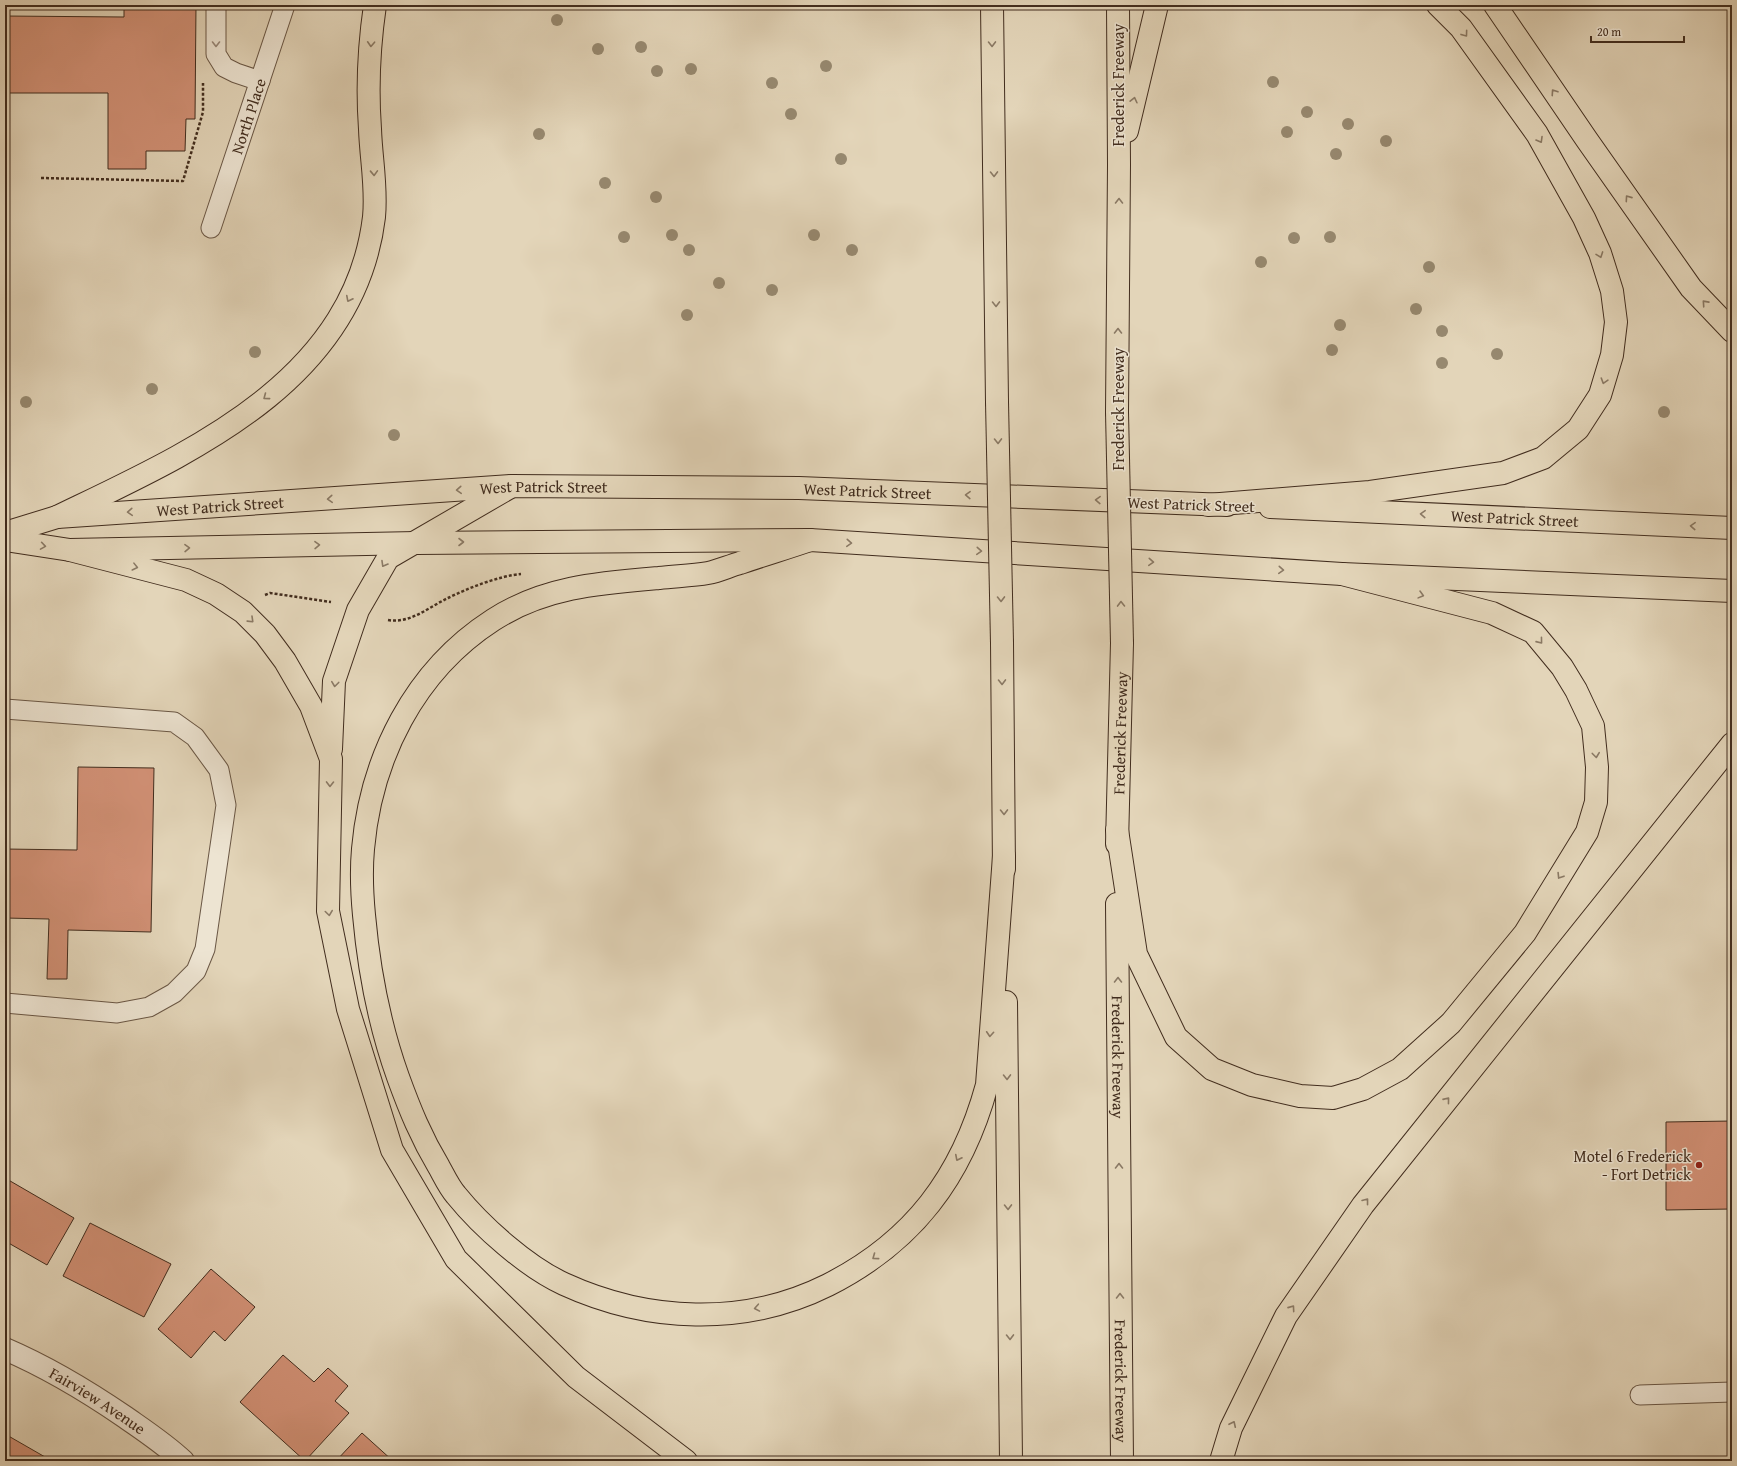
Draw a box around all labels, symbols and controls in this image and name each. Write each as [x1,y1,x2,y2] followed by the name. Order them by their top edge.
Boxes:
[1591,18,1684,44] scale bar
[1106,23,1130,147] street label: Frederick Freeway
[1597,23,1621,40] text: 20 m
[1460,29,1467,36] one-way arrow
[212,41,220,47] one-way arrow
[366,41,375,47] one-way arrow
[988,41,996,47] one-way arrow
[224,75,272,157] street label: North Place
[1551,89,1559,96] one-way arrow
[1130,97,1138,103] one-way arrow
[1536,135,1543,143] one-way arrow
[370,170,378,176] one-way arrow
[990,171,998,177] one-way arrow
[1626,196,1633,203] one-way arrow
[1115,198,1123,204] one-way arrow
[1596,251,1604,258] one-way arrow
[347,295,354,302] one-way arrow
[1703,300,1710,308] one-way arrow
[992,301,1000,307] one-way arrow
[1114,328,1122,334] one-way arrow
[1106,347,1130,471] street label: Frederick Freeway
[1600,378,1609,385] one-way arrow
[264,393,271,400] one-way arrow
[994,438,1002,444] one-way arrow
[479,474,608,500] street label: West Patrick Street
[803,476,932,505] street label: West Patrick Street
[456,485,462,494] one-way arrow
[156,490,285,522] street label: West Patrick Street
[1127,490,1256,518] street label: West Patrick Street
[965,491,971,499] one-way arrow
[327,494,333,503] one-way arrow
[1095,496,1101,504] one-way arrow
[1450,503,1580,533] street label: West Patrick Street
[127,508,133,517] one-way arrow
[1420,510,1426,518] one-way arrow
[1690,522,1696,530] one-way arrow
[458,538,464,546] one-way arrow
[846,538,852,547] one-way arrow
[40,541,47,550] one-way arrow
[314,541,320,549] one-way arrow
[184,544,190,552] one-way arrow
[976,547,982,556] one-way arrow
[1148,558,1154,566] one-way arrow
[382,560,389,567] one-way arrow
[131,562,138,571] one-way arrow
[1277,566,1284,575] one-way arrow
[1417,590,1424,598] one-way arrow
[997,596,1005,602] one-way arrow
[1117,601,1125,607] one-way arrow
[246,616,254,623] one-way arrow
[1536,636,1543,643] one-way arrow
[1106,671,1133,795] street label: Frederick Freeway
[998,679,1006,685] one-way arrow
[330,681,339,687] one-way arrow
[1591,752,1600,758] one-way arrow
[326,781,334,787] one-way arrow
[1000,809,1008,815] one-way arrow
[1557,872,1565,879] one-way arrow
[324,910,333,917] one-way arrow
[1114,977,1122,983] one-way arrow
[1106,995,1131,1119] street label: Frederick Freeway
[986,1031,995,1037] one-way arrow
[1003,1074,1011,1080] one-way arrow
[1442,1097,1449,1104] one-way arrow
[1574,1144,1692,1186] place label: Motel 6 Frederick - Fort Detrick
[955,1154,963,1162] one-way arrow
[1694,1160,1704,1170] marker: Motel 6 Frederick - Fort Detrick
[1115,1163,1123,1169] one-way arrow
[1361,1199,1368,1206] one-way arrow
[1004,1204,1012,1210] one-way arrow
[872,1252,879,1259] one-way arrow
[1116,1293,1124,1299] one-way arrow
[754,1303,760,1312] one-way arrow
[1287,1305,1295,1312] one-way arrow
[1109,1319,1134,1443] street label: Frederick Freeway
[1005,1334,1014,1340] one-way arrow
[45,1361,151,1440] street label: Fairview Avenue
[1228,1421,1236,1429] one-way arrow

